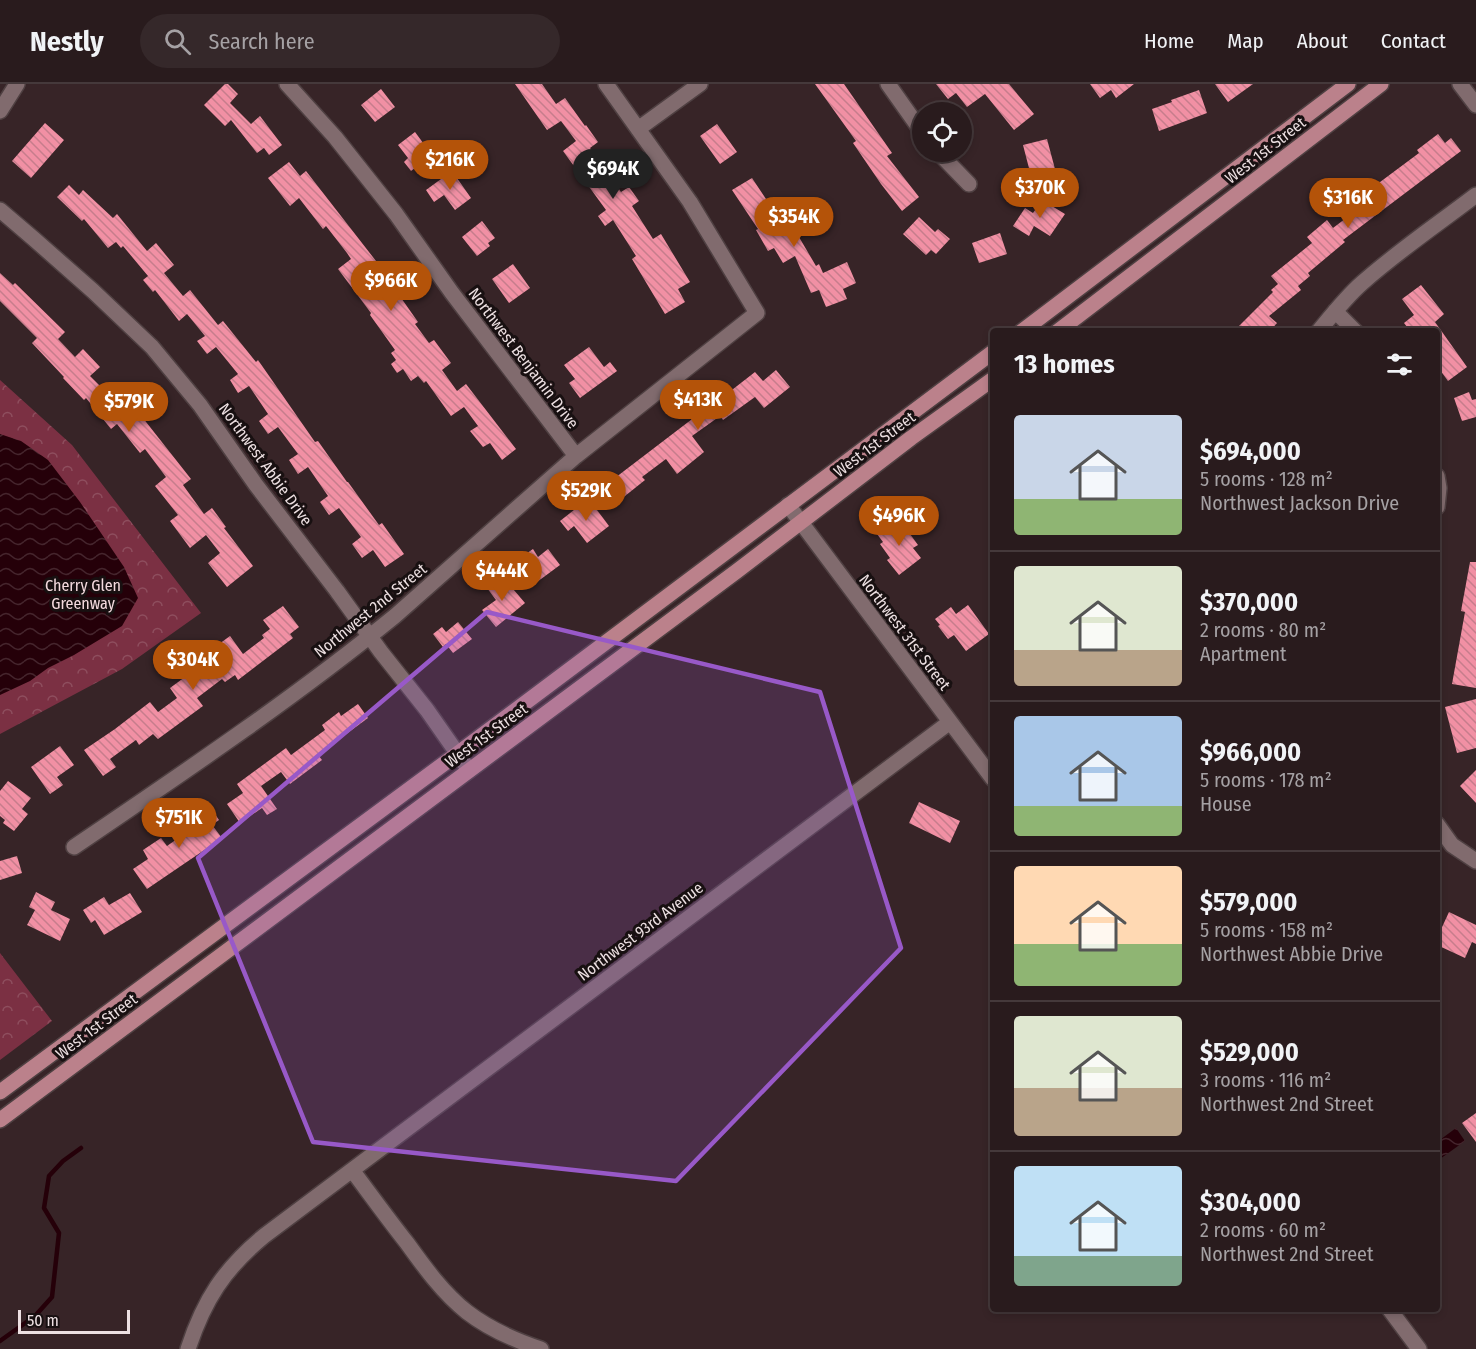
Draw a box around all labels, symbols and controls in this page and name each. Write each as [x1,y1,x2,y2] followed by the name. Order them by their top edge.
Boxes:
[140,14,560,68] search box
[30,25,104,58] text: Nestly
[161,25,194,58] icon: search
[209,28,315,55] text: Search here
[1144,28,1194,54] text: Home
[1227,28,1264,54] text: Map
[1297,28,1348,54] text: About
[1381,28,1446,54] text: Contact
[912,102,972,162] map controls
[912,102,972,162] button: locate
[1221,113,1310,188] street label: West 1st Street
[408,140,492,191] pin: $216K
[425,147,475,171] text: $216K
[571,149,655,200] pin: $694K
[587,156,639,180] text: $694K
[998,168,1082,219] pin: $370K
[1015,175,1065,199] text: $370K
[1306,178,1390,229] pin: $316K
[1323,185,1373,209] text: $316K
[752,197,836,248] pin: $354K
[768,204,820,228] text: $354K
[349,261,433,312] pin: $966K
[365,268,417,292] text: $966K
[465,284,583,432] street label: Northwest Benjamin Drive
[1383,348,1416,381] icon: filters
[1014,349,1115,380] text: 13 homes
[656,380,740,431] pin: $413K
[87,382,171,433] pin: $579K
[674,387,722,411] text: $413K
[104,389,154,413] text: $579K
[215,399,316,529] street label: Northwest Abbie Drive
[830,407,919,481] street label: West 1st Street
[1200,436,1301,467] text: $694,000
[1062,439,1134,511] icon: home
[1200,467,1333,491] text: 5 rooms · 128 m²
[544,471,628,522] pin: $529K
[561,478,611,502] text: $529K
[1200,491,1399,515] text: Northwest Jackson Drive
[857,496,941,547] pin: $496K
[873,503,925,527] text: $496K
[460,551,544,602] pin: $444K
[476,558,528,582] text: $444K
[310,559,431,661] street label: Northwest 2nd Street
[855,571,955,694] street label: Northwest 31st Street
[45,576,121,613] park label: Cherry Glen Greenway
[1200,587,1298,618] text: $370,000
[1062,590,1134,662] icon: home
[1200,618,1326,642] text: 2 rooms · 80 m²
[151,640,235,691] pin: $304K
[1200,642,1287,666] text: Apartment
[167,647,219,671] text: $304K
[441,699,532,772] street label: West 1st Street
[1200,737,1301,768] text: $966,000
[1062,740,1134,812] icon: home
[1200,768,1332,792] text: 5 rooms · 178 m²
[1200,792,1252,816] text: House
[137,798,221,849] pin: $751K
[156,805,202,829] text: $751K
[574,878,707,985] street label: Northwest 93rd Avenue
[1200,887,1298,918] text: $579,000
[1062,890,1134,962] icon: home
[1200,918,1333,942] text: 5 rooms · 158 m²
[1200,942,1383,966] text: Northwest Abbie Drive
[52,989,141,1063] street label: West 1st Street
[1200,1037,1299,1068] text: $529,000
[1062,1040,1134,1112] icon: home
[1200,1068,1331,1092] text: 3 rooms · 116 m²
[1200,1092,1373,1116] text: Northwest 2nd Street
[1200,1187,1301,1218] text: $304,000
[1062,1190,1134,1262] icon: home
[1200,1218,1326,1242] text: 2 rooms · 60 m²
[1200,1242,1373,1266] text: Northwest 2nd Street
[18,1307,130,1334] scale bar
[27,1311,59,1330] text: 50 m

